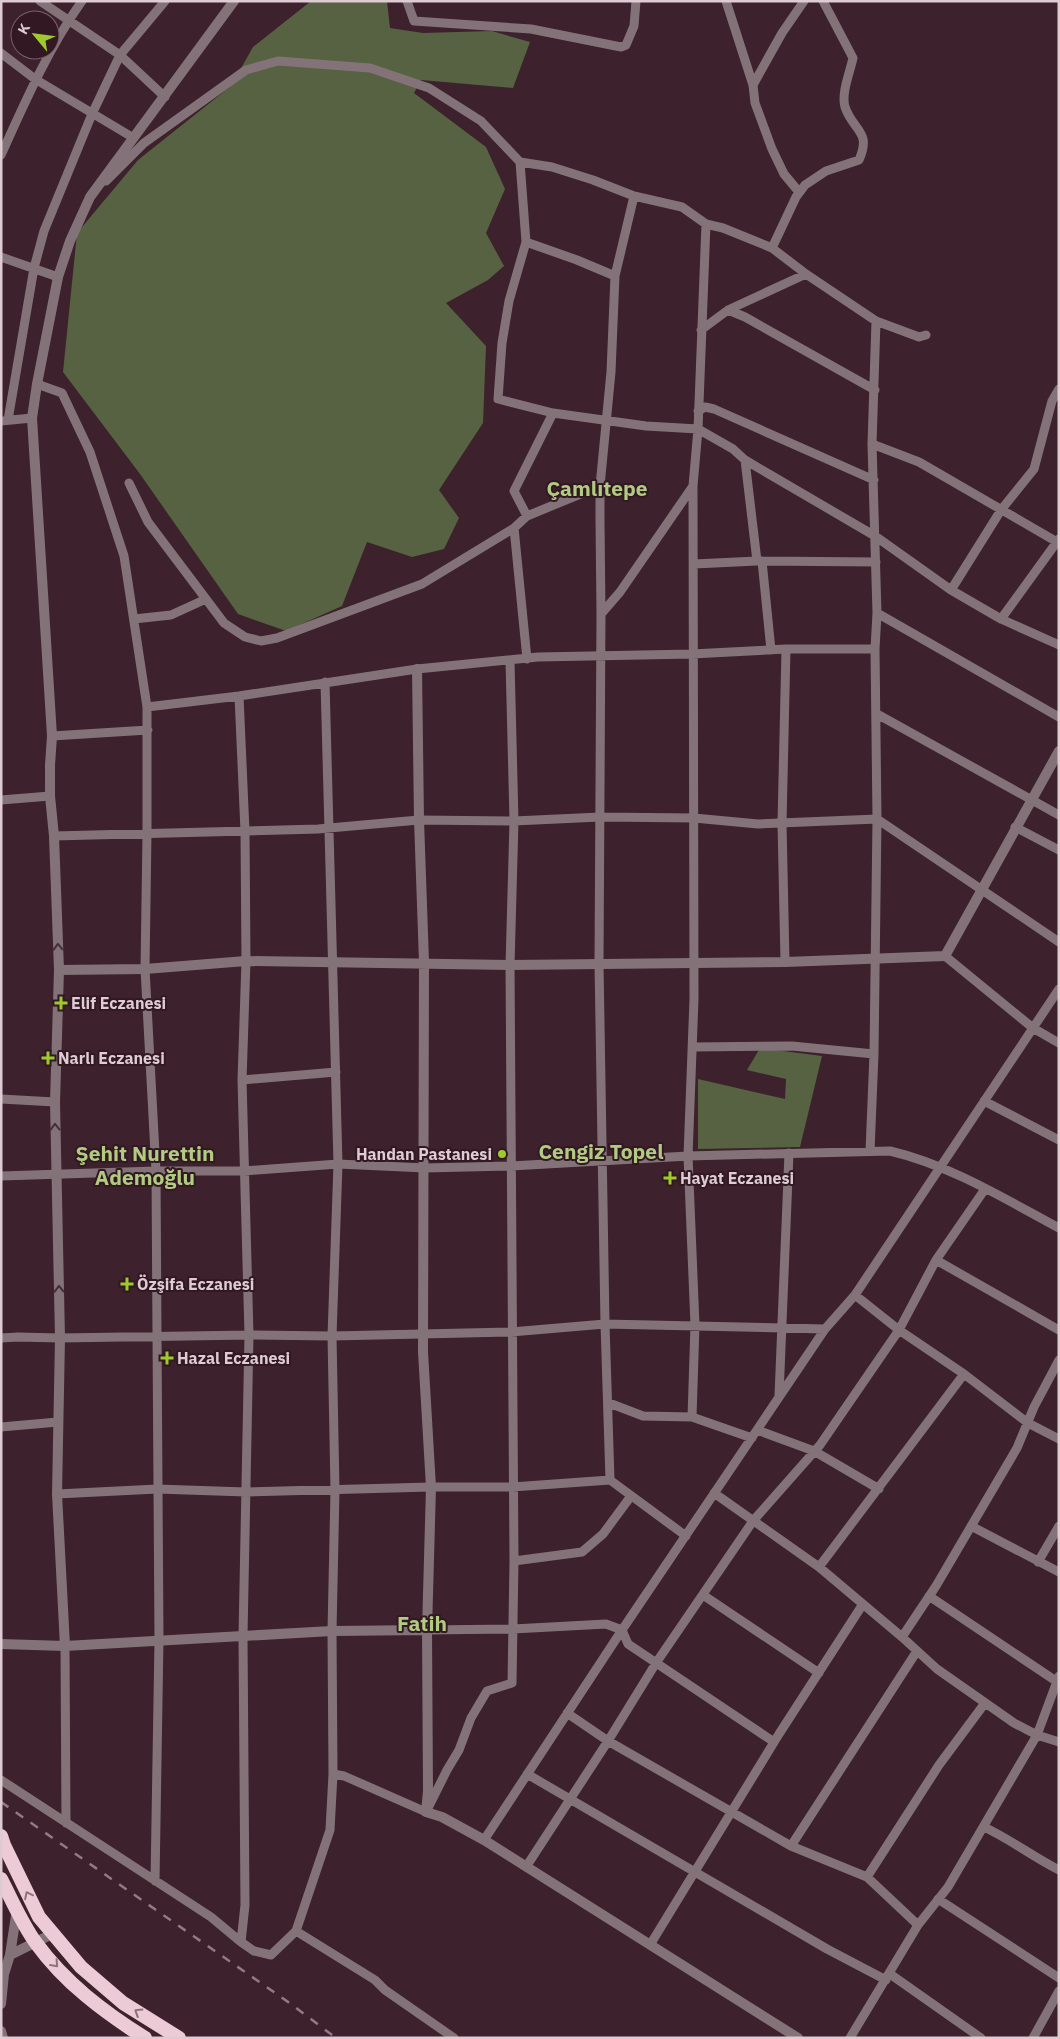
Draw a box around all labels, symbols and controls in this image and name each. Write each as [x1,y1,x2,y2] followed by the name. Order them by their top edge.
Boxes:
[10,10,60,60] north arrow
[13,20,34,37] text: K
[546,474,648,502] district label: Çamlıtepe
[53,942,63,950] one-way arrow
[71,993,166,1013] place label: Elif Eczanesi
[55,997,67,1009] marker: Elif Eczanesi
[58,1048,165,1068] place label: Narlı Eczanesi
[42,1052,54,1064] marker: Narlı Eczanesi
[50,1122,61,1130] one-way arrow
[538,1137,664,1165] district label: Cengiz Topel
[76,1139,214,1191] district label: Şehit Nurettin Ademoğlu
[356,1144,492,1164] place label: Handan Pastanesi
[496,1148,508,1160] marker: Handan Pastanesi
[680,1168,794,1188] place label: Hayat Eczanesi
[664,1172,676,1184] marker: Hayat Eczanesi
[137,1274,254,1294] place label: Özşifa Eczanesi
[121,1278,133,1290] marker: Özşifa Eczanesi
[54,1285,64,1292] one-way arrow
[177,1348,290,1368] place label: Hazal Eczanesi
[161,1352,173,1364] marker: Hazal Eczanesi
[397,1609,447,1637] district label: Fatih
[24,1891,34,1900] one-way arrow
[49,1959,58,1968] one-way arrow
[134,2009,143,2019] one-way arrow

